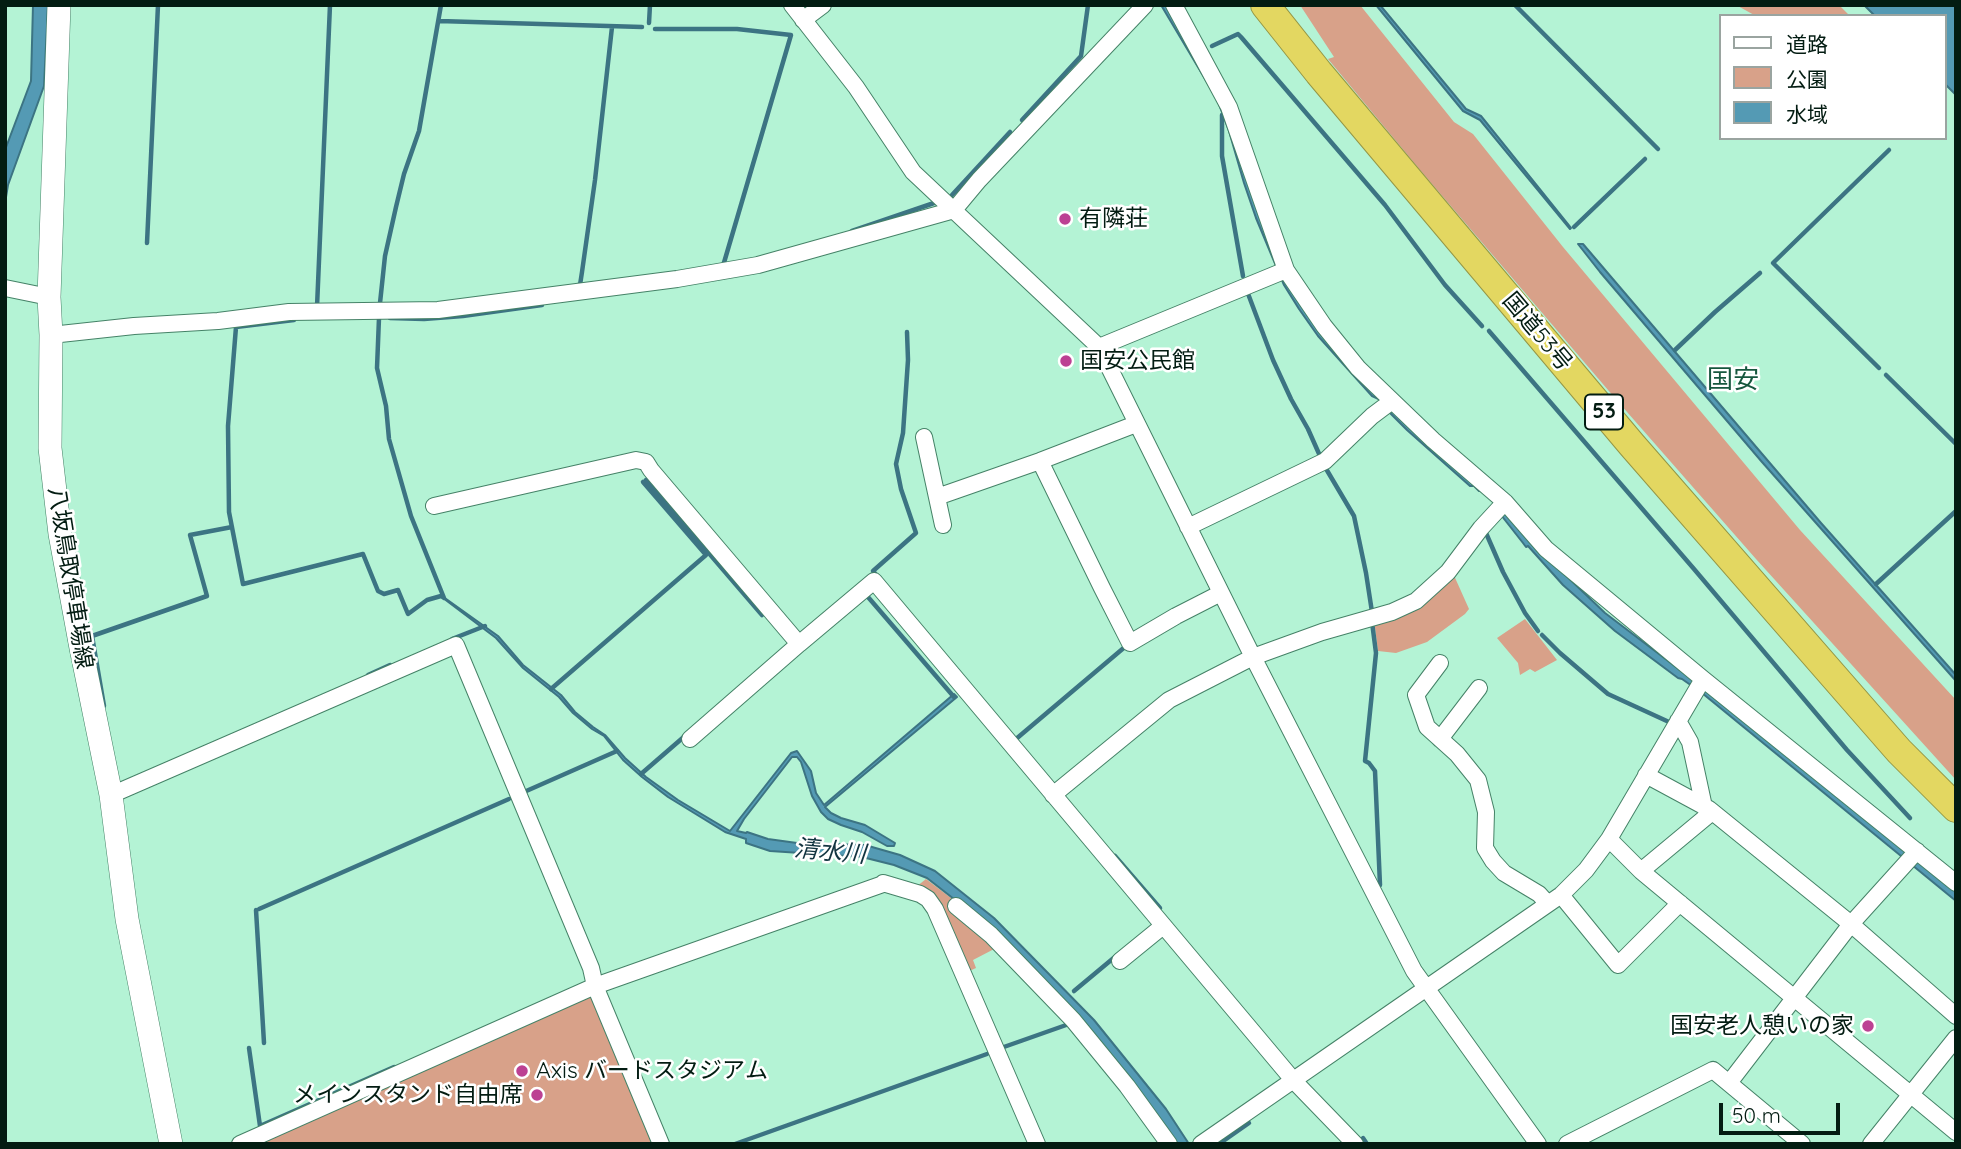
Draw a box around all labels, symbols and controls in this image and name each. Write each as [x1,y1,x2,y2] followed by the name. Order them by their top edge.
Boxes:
[1720,14,1947,140] legend
[1786,31,1828,57] text: 道路
[1786,66,1828,92] text: 公園
[1786,101,1828,127] text: 水域
[1079,205,1148,233] place label: 有隣荘
[1057,211,1073,227] marker: 有隣荘
[1496,287,1578,377] street label: 国道53号
[1080,347,1195,375] place label: 国安公民館
[1058,353,1074,369] marker: 国安公民館
[1707,364,1759,396] district label: 国安
[1585,394,1623,430] road number: 53
[42,485,98,671] street label: 八坂鳥取停車場線
[793,835,867,869] water label: 清水川
[1670,1012,1854,1040] place label: 国安老人憩いの家
[1860,1018,1876,1034] marker: 国安老人憩いの家
[536,1057,768,1085] place label: Axis バードスタジアム
[514,1063,530,1079] marker: Axis バードスタジアム
[293,1081,523,1109] place label: メインスタンド自由席
[529,1087,545,1103] marker: メインスタンド自由席
[1723,1090,1844,1134] scale bar
[1732,1102,1781,1128] text: 50 m

